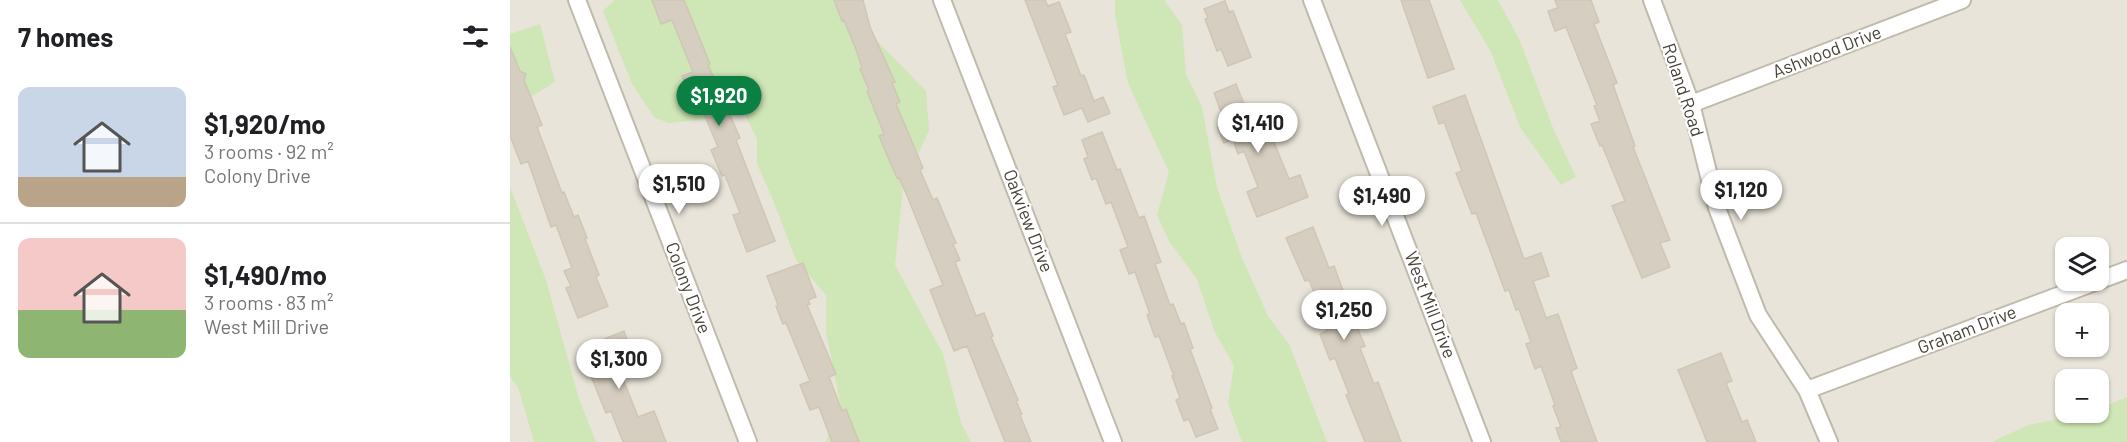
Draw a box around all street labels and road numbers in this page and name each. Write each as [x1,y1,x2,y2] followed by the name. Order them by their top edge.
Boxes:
[1769,20,1884,82] street label: Ashwood Drive
[1659,40,1709,139] street label: Roland Road
[999,166,1059,275] street label: Oakview Drive
[661,239,716,336] street label: Colony Drive
[1400,248,1461,361] street label: West Mill Drive
[1914,300,2019,358] street label: Graham Drive

